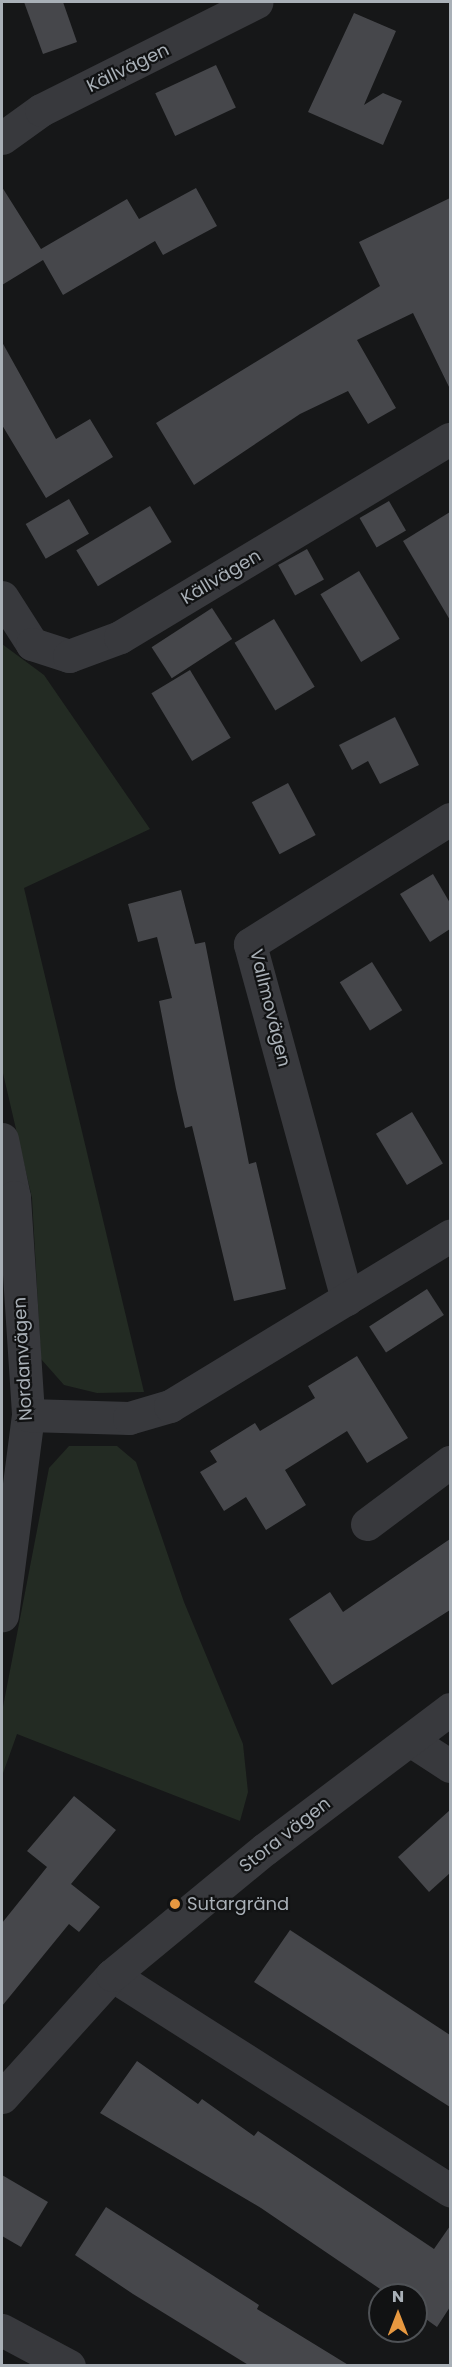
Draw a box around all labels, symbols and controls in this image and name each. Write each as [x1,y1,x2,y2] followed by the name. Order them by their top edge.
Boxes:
[83,39,173,97] street label: Källvägen
[177,545,265,609] street label: Källvägen
[245,947,295,1069] street label: Vallmovägen
[9,1297,37,1421] street label: Nordanvägen
[235,1793,335,1877] street label: Stora vägen
[187,1893,289,1915] place label: Sutargränd
[168,1897,182,1911] marker: Sutargränd
[368,2283,428,2343] north arrow
[392,2285,404,2308] text: N

